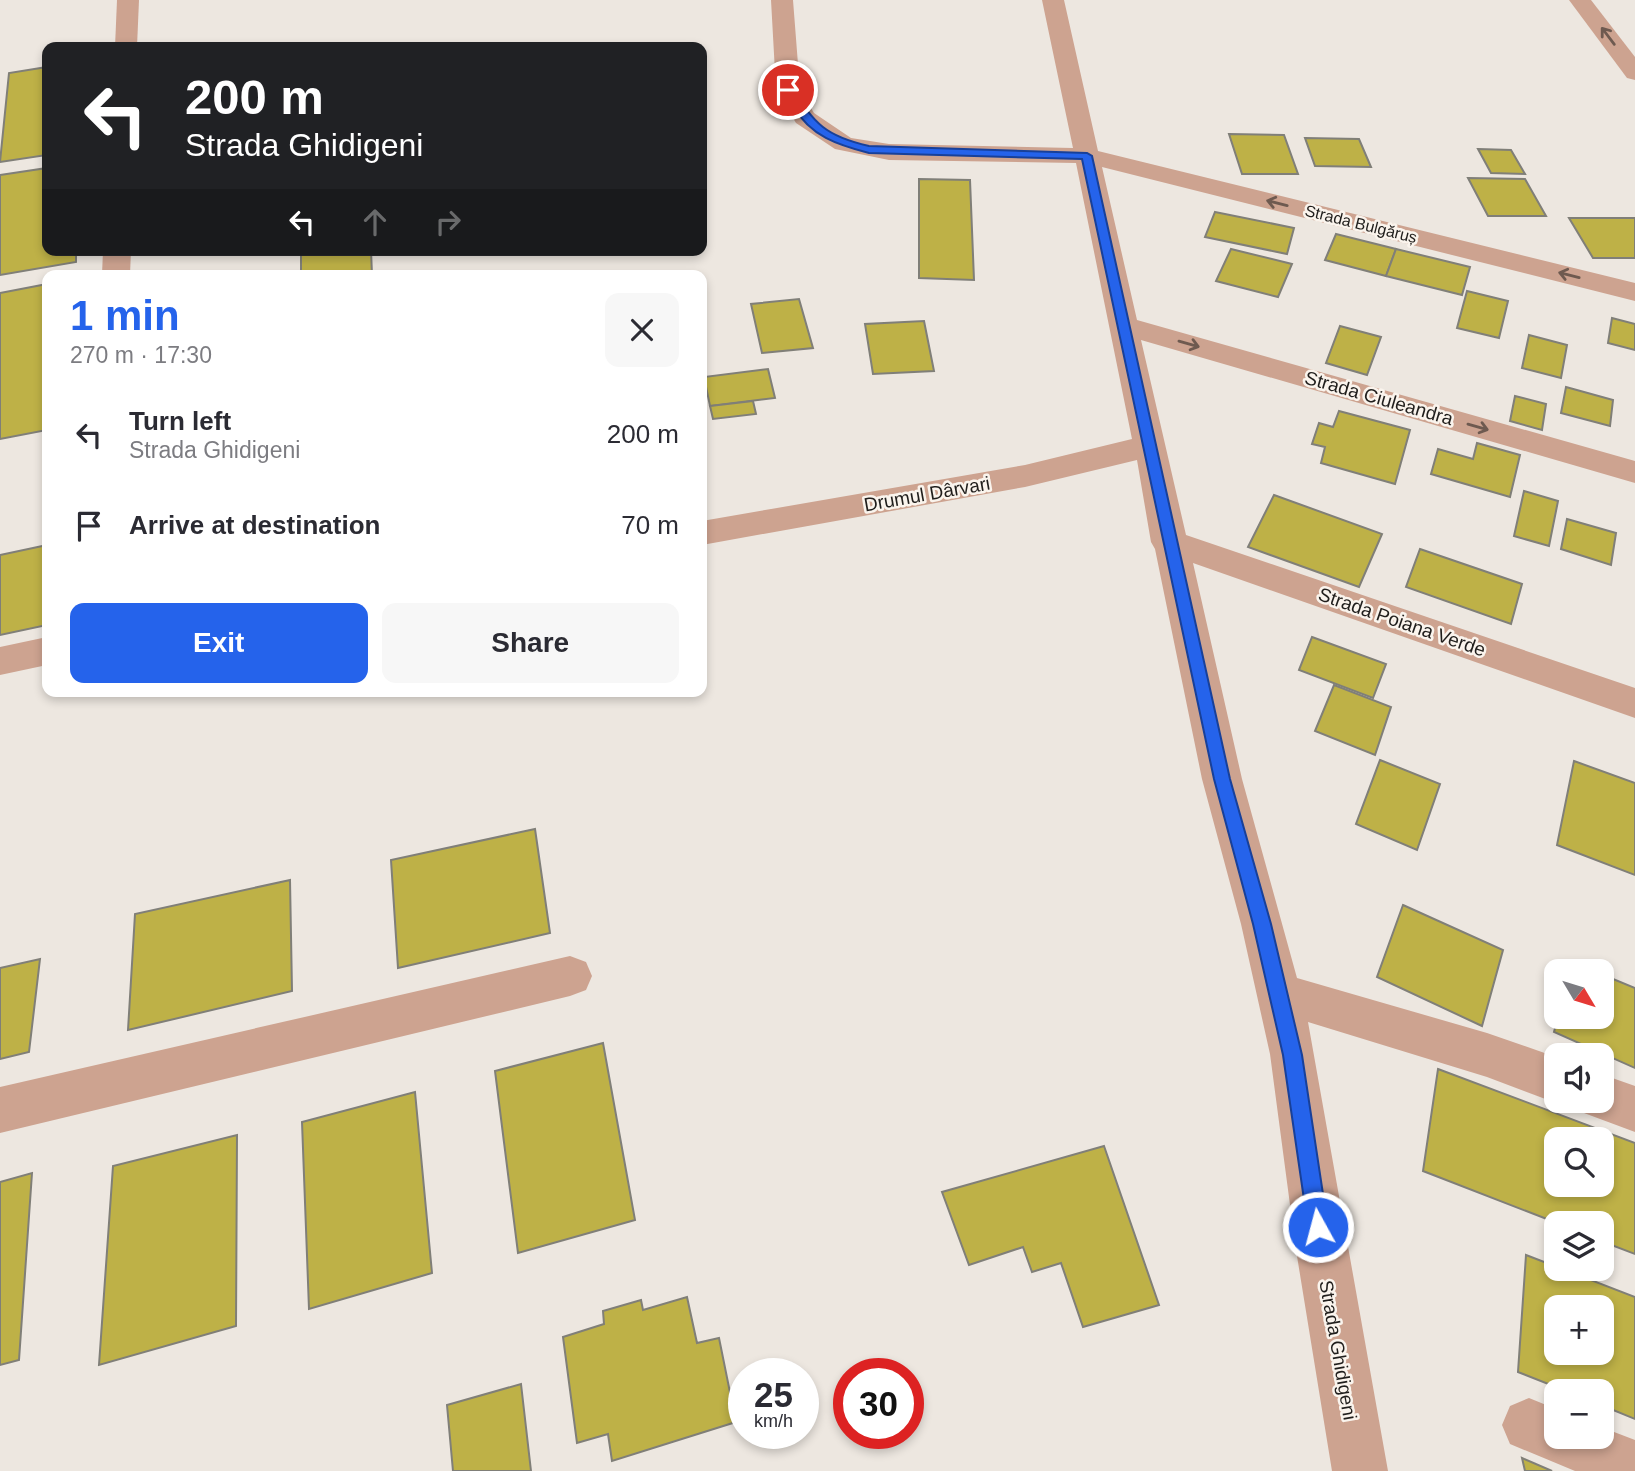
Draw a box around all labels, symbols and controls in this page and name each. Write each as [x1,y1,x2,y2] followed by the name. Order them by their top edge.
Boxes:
[1600,28,1615,46] one-way arrow
[758,60,818,120] pin
[70,70,161,161] icon: left
[185,70,324,124] text: 200 m
[769,71,807,109] icon: arrive
[185,127,423,163] text: Strada Ghidigeni
[1266,196,1288,209] one-way arrow
[1303,202,1419,246] street label: Strada Bulgăruș
[283,203,321,241] icon: left
[356,203,394,241] icon: ahead
[429,203,467,241] icon: right
[1558,268,1581,281] one-way arrow
[70,292,180,339] text: 1 min
[605,293,679,367] button: close
[1178,338,1200,351] one-way arrow
[70,342,212,368] text: 270 m · 17:30
[1302,367,1456,429] street label: Strada Ciuleandra
[129,406,231,436] text: Turn left
[70,416,108,454] icon: left
[607,419,679,449] text: 200 m
[1466,421,1489,434] one-way arrow
[129,437,300,463] text: Strada Ghidigeni
[862,473,992,515] street label: Drumul Dârvari
[70,507,108,545] icon: arrive
[129,510,380,540] text: Arrive at destination
[621,510,679,540] text: 70 m
[1316,584,1488,660] street label: Strada Poiana Verde
[70,603,368,683] button: Exit
[382,603,679,683] button: Share
[1544,959,1614,1029] north arrow
[1544,959,1614,1449] map controls
[1544,1043,1614,1113] button: sound
[1544,1127,1614,1197] button: search
[1281,1190,1355,1264] position arrow
[1544,1211,1614,1281] button: layers
[1315,1278,1361,1422] street label: Strada Ghidigeni
[1544,1295,1614,1365] button: +
[833,1358,924,1449] speed limit sign: 30
[754,1375,793,1414] text: 25
[1544,1379,1614,1449] button: −
[754,1411,793,1431] text: km/h

